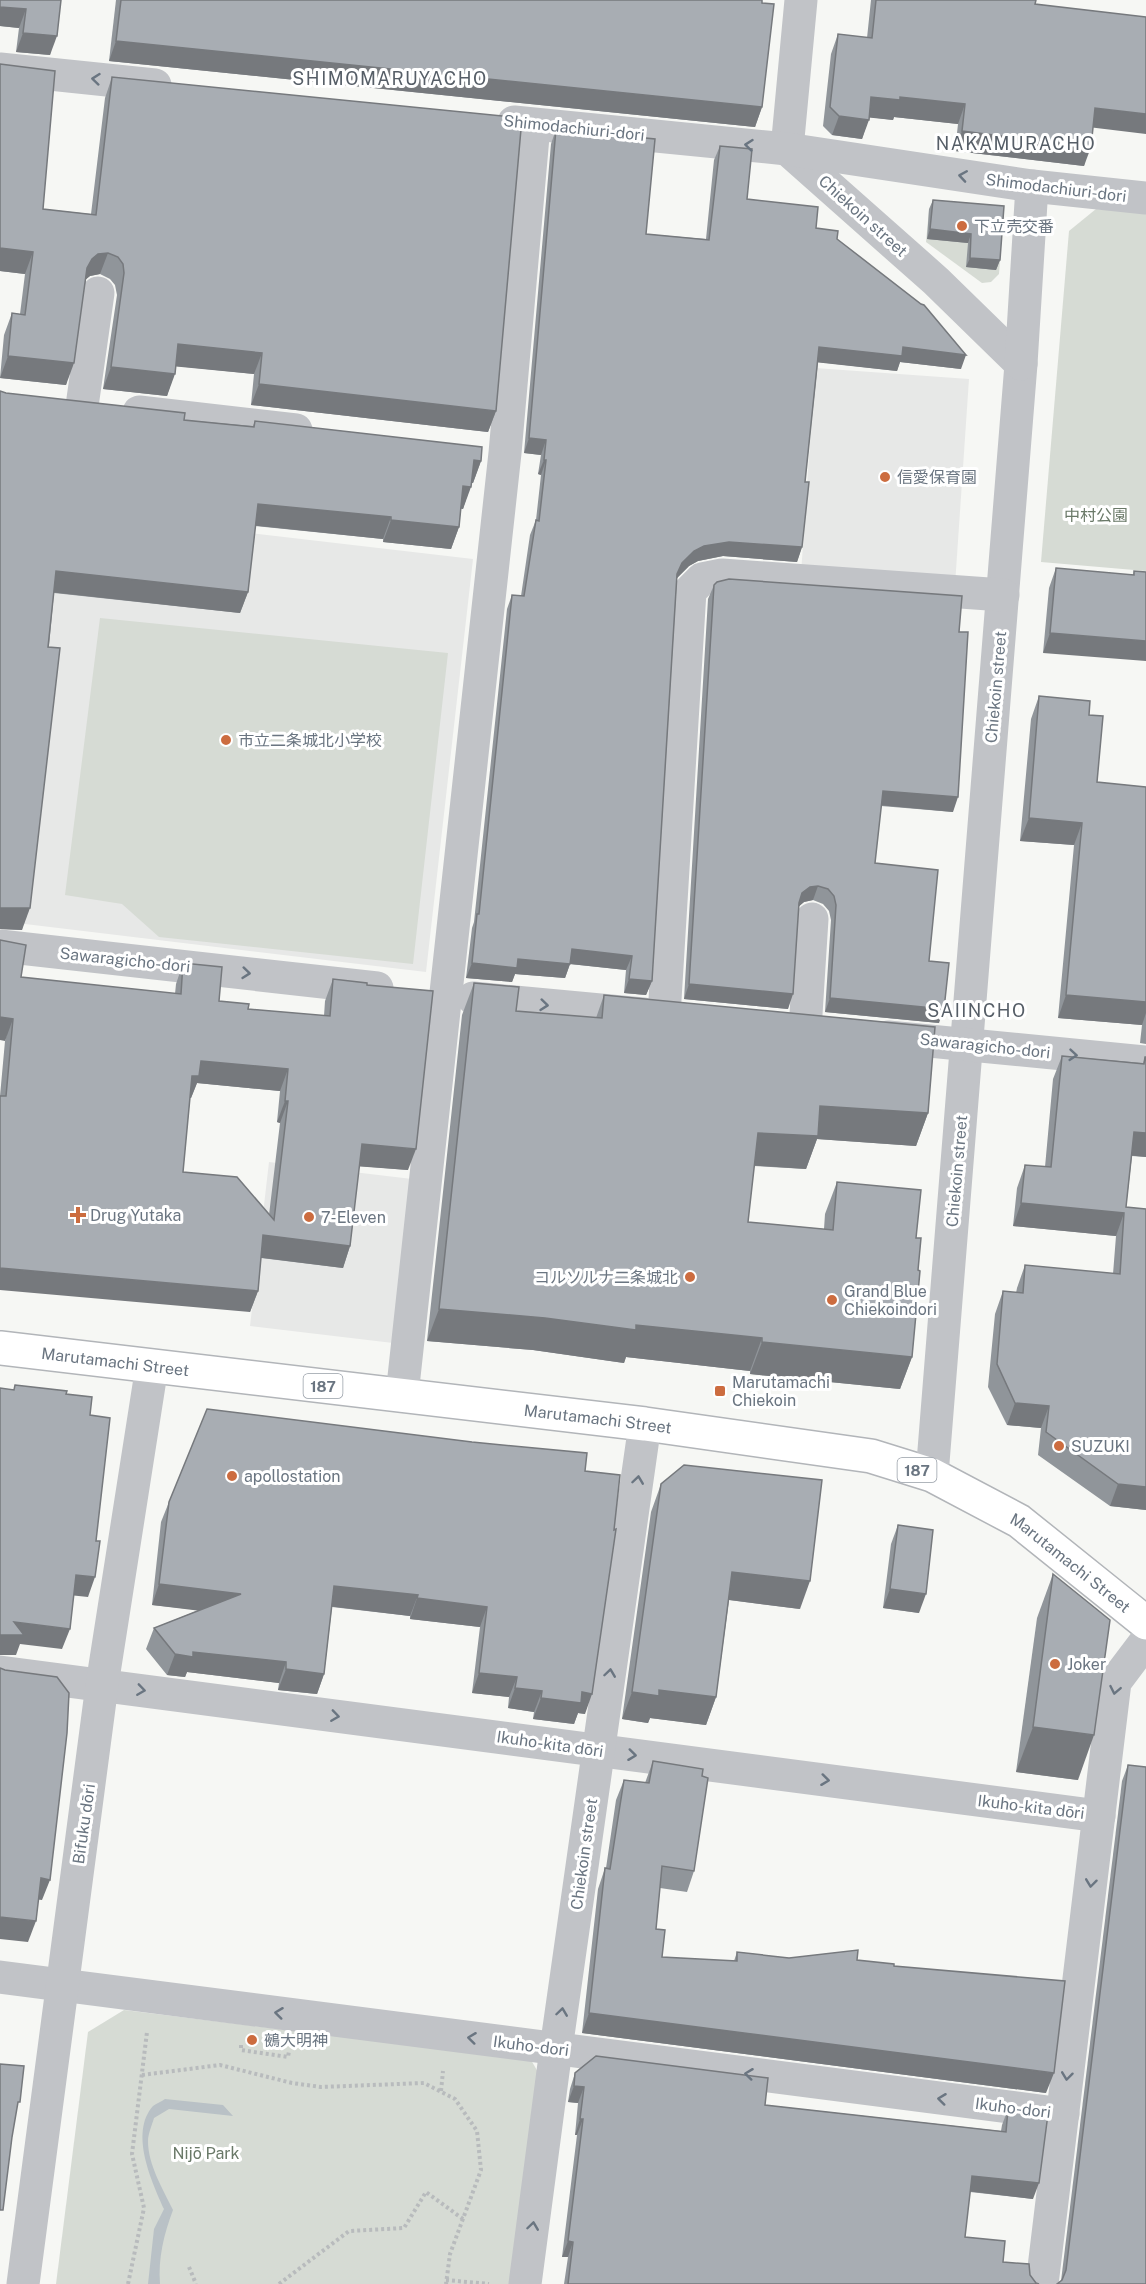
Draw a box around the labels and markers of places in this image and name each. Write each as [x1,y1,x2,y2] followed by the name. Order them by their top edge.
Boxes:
[974,217,1054,236] place label: 下立売交番
[955,219,969,233] marker: 下立売交番
[897,468,977,487] place label: 信愛保育園
[878,470,892,484] marker: 信愛保育園
[238,731,382,750] place label: 市立二条城北小学校
[219,733,233,747] marker: 市立二条城北小学校
[90,1206,181,1225] place label: Drug Yutaka
[71,1208,85,1222] marker: Drug Yutaka
[321,1208,386,1227] place label: 7-Eleven
[302,1210,316,1224] marker: 7-Eleven
[534,1268,678,1287] place label: コルソルナ二条城北
[683,1270,697,1284] marker: コルソルナ二条城北
[844,1282,937,1319] place label: Grand Blue Chiekoindori
[825,1293,839,1307] marker: Grand Blue Chiekoindori
[732,1373,830,1410] place label: Marutamachi Chiekoin
[713,1384,727,1398] marker: Marutamachi Chiekoin
[1071,1437,1130,1456] place label: SUZUKI
[1052,1439,1066,1453] marker: SUZUKI
[244,1467,341,1486] place label: apollostation
[225,1469,239,1483] marker: apollostation
[1067,1655,1106,1674] place label: Joker
[1048,1657,1062,1671] marker: Joker
[264,2031,328,2050] place label: 鵺大明神
[245,2033,259,2047] marker: 鵺大明神

